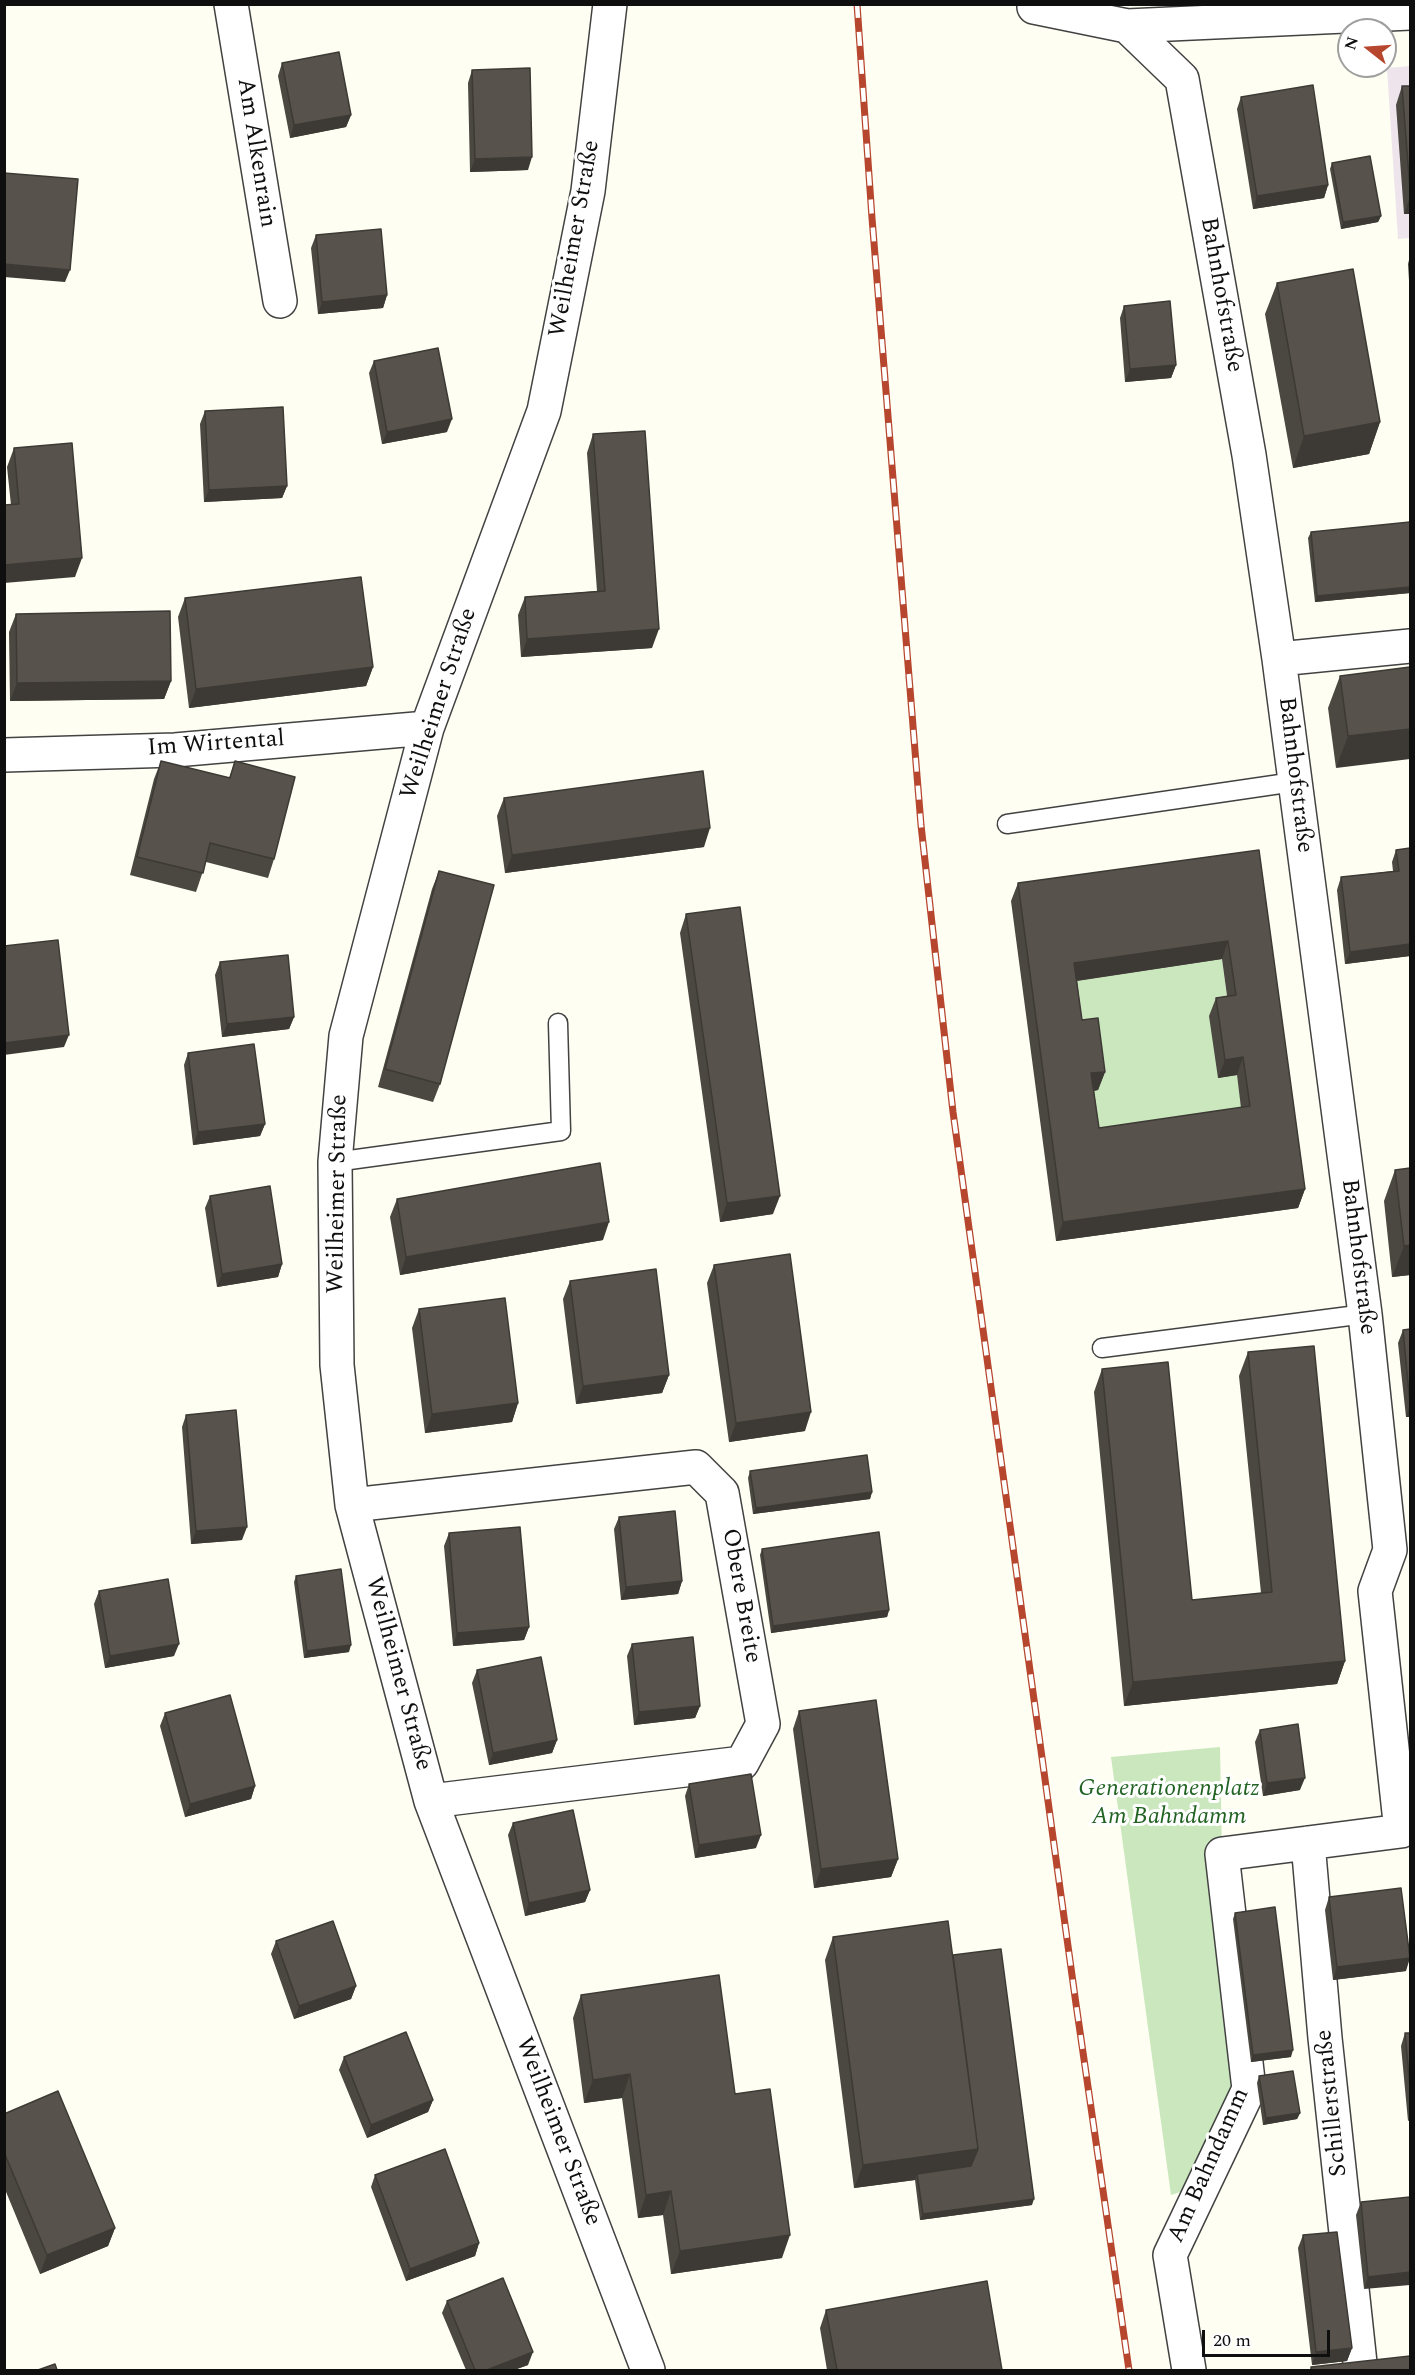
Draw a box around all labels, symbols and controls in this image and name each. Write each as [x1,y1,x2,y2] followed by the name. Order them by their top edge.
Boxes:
[1337,18,1397,78] north arrow
[1338,34,1365,53] text: N
[229,76,281,230] street label: Am Alkenrain
[545,138,607,340] street label: Weilheimer Straße
[1192,215,1248,375] street label: Bahnhofstraße
[395,605,485,803] street label: Weilheimer Straße
[1270,695,1318,855] street label: Bahnhofstraße
[146,726,286,764] street label: Im Wirtental
[323,1094,355,1294] street label: Weilheimer Straße
[1333,1177,1381,1337] street label: Bahnhofstraße
[714,1526,766,1666] street label: Obere Breite
[357,1574,437,1774] street label: Weilheimer Straße
[1078,1776,1260,1832] park label: Generationenplatz Am Bahndamm
[1311,2028,1355,2178] street label: Schillerstraße
[508,2034,606,2230] street label: Weilheimer Straße
[1163,2084,1257,2248] street label: Am Bahndamm
[1205,2318,1332,2356] scale bar
[1213,2327,1251,2354] text: 20 m

